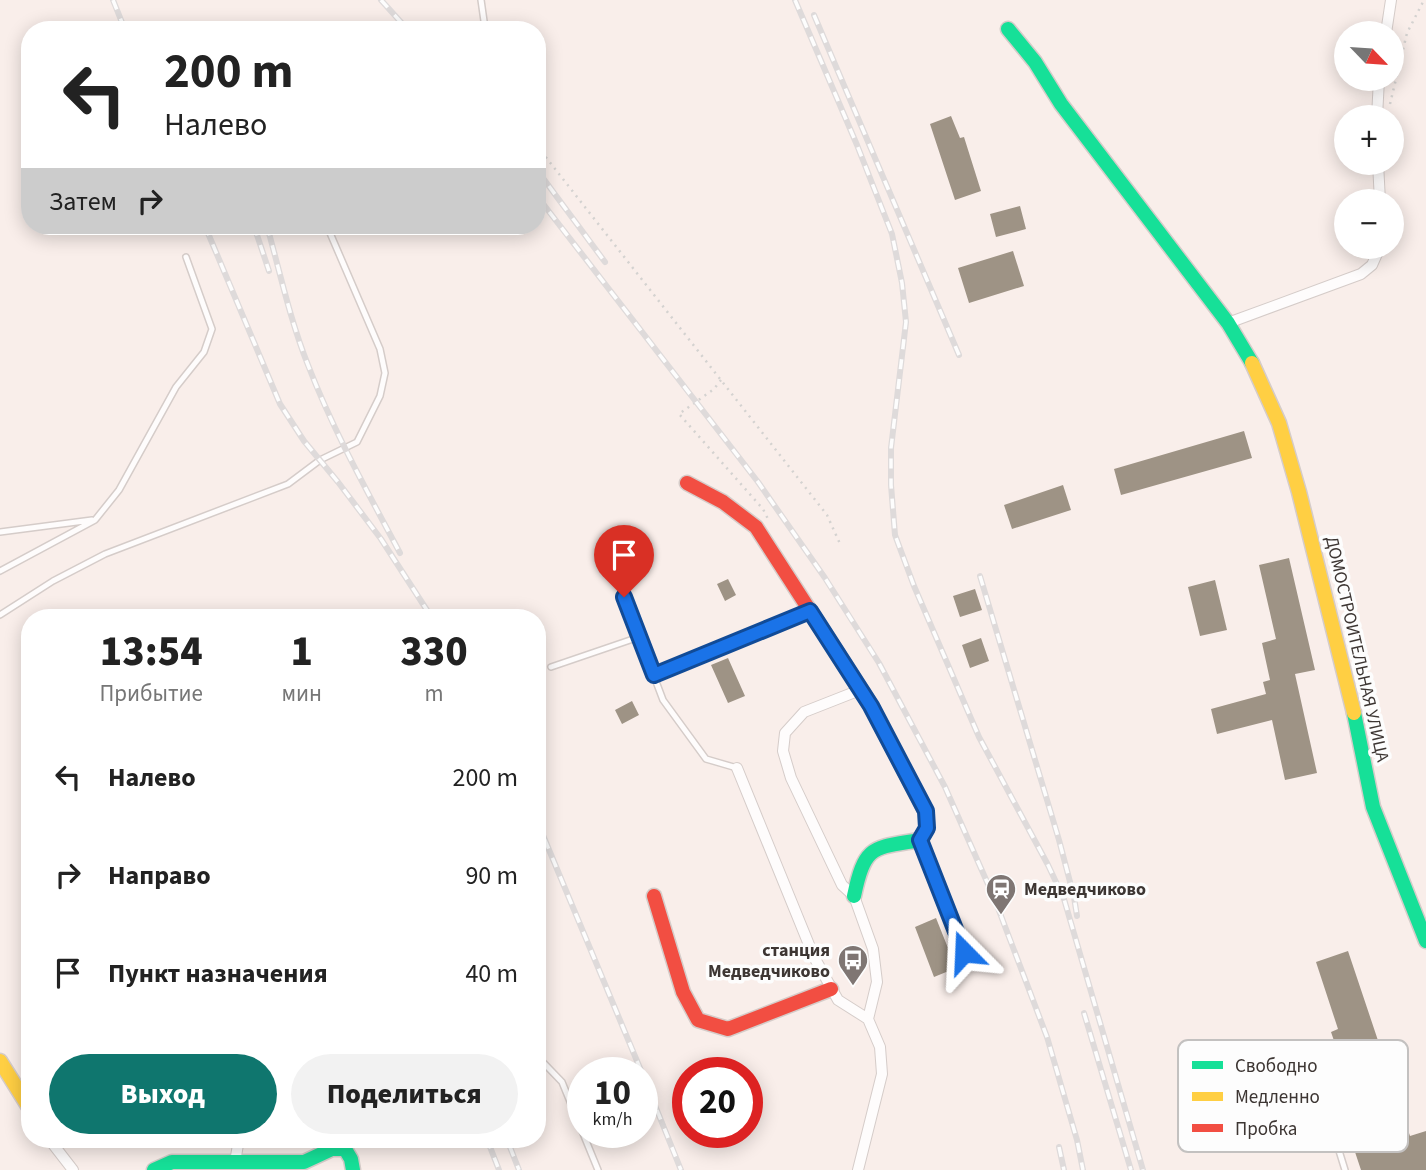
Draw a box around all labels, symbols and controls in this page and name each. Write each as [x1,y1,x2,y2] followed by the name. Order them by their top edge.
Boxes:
[1334,21,1404,91] north arrow
[1334,21,1404,259] map controls
[164,37,293,107] text: 200 m
[49,49,140,140] icon: left
[164,102,267,148] text: Налево
[1334,105,1404,175] button: +
[131,182,169,220] icon: right
[49,183,117,220] text: Затем
[1334,189,1404,259] button: −
[594,525,654,597] pin
[1319,534,1395,765] street label: ДОМОСТРОИТЕЛЬНАЯ УЛИЦА
[605,536,643,574] icon: arrive
[100,622,203,682] text: 13:54
[290,622,313,682] text: 1
[400,622,468,682] text: 330
[99,677,203,710] text: Прибытие
[281,677,322,710] text: мин
[424,677,443,710] text: m
[49,758,87,796] icon: left
[108,759,196,796] text: Налево
[452,759,518,796] text: 200 m
[49,856,87,894] icon: right
[108,857,211,894] text: Направо
[465,857,518,894] text: 90 m
[984,872,1018,916] station icon: Медведчиково
[1024,877,1146,902] place label: Медведчиково
[927,915,1001,989] position arrow
[708,938,830,984] place label: станция Медведчиково
[836,943,870,987] bus stop icon: станция Медведчиково
[49,954,87,992] icon: arrive
[108,955,328,992] text: Пункт назначения
[465,955,518,992] text: 40 m
[1178,1040,1408,1152] legend
[1235,1053,1318,1080] text: Свободно
[49,1054,277,1134] button: Выход
[291,1054,518,1134] button: Поделиться
[672,1057,763,1148] speed limit sign: 20
[594,1068,631,1118] text: 10
[1235,1084,1320,1111] text: Медленно
[593,1107,632,1132] text: km/h
[1235,1116,1297,1143] text: Пробка

